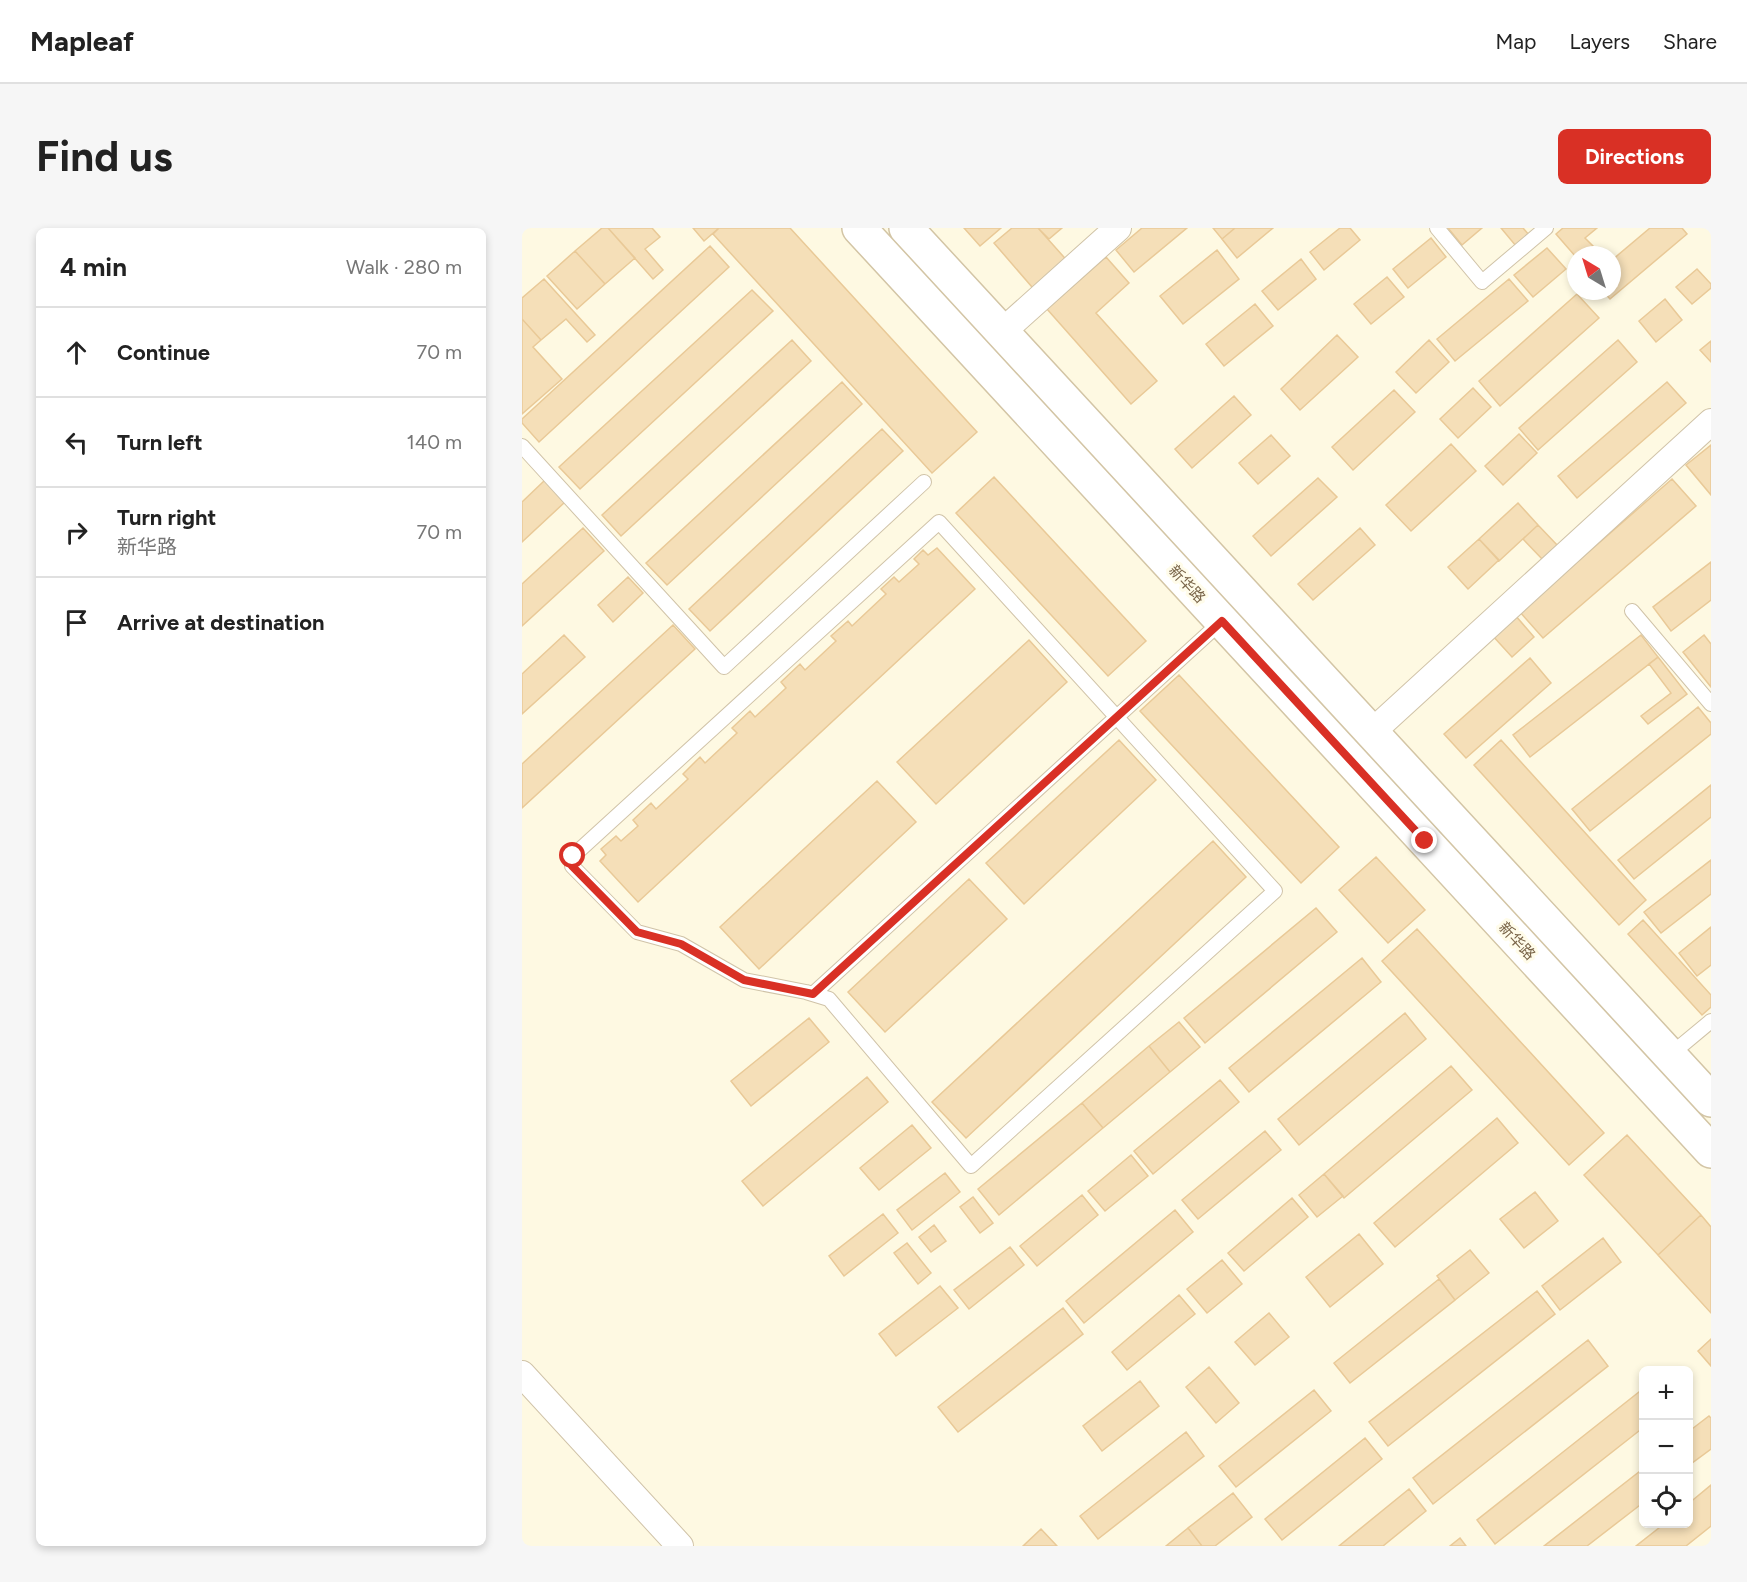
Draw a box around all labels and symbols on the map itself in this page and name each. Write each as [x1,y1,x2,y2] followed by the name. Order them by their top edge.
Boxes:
[1567,246,1621,300] north arrow
[1165,561,1209,607] street label: 新华路
[1411,827,1437,853] route end
[559,842,585,868] route start
[1495,918,1539,964] street label: 新华路

